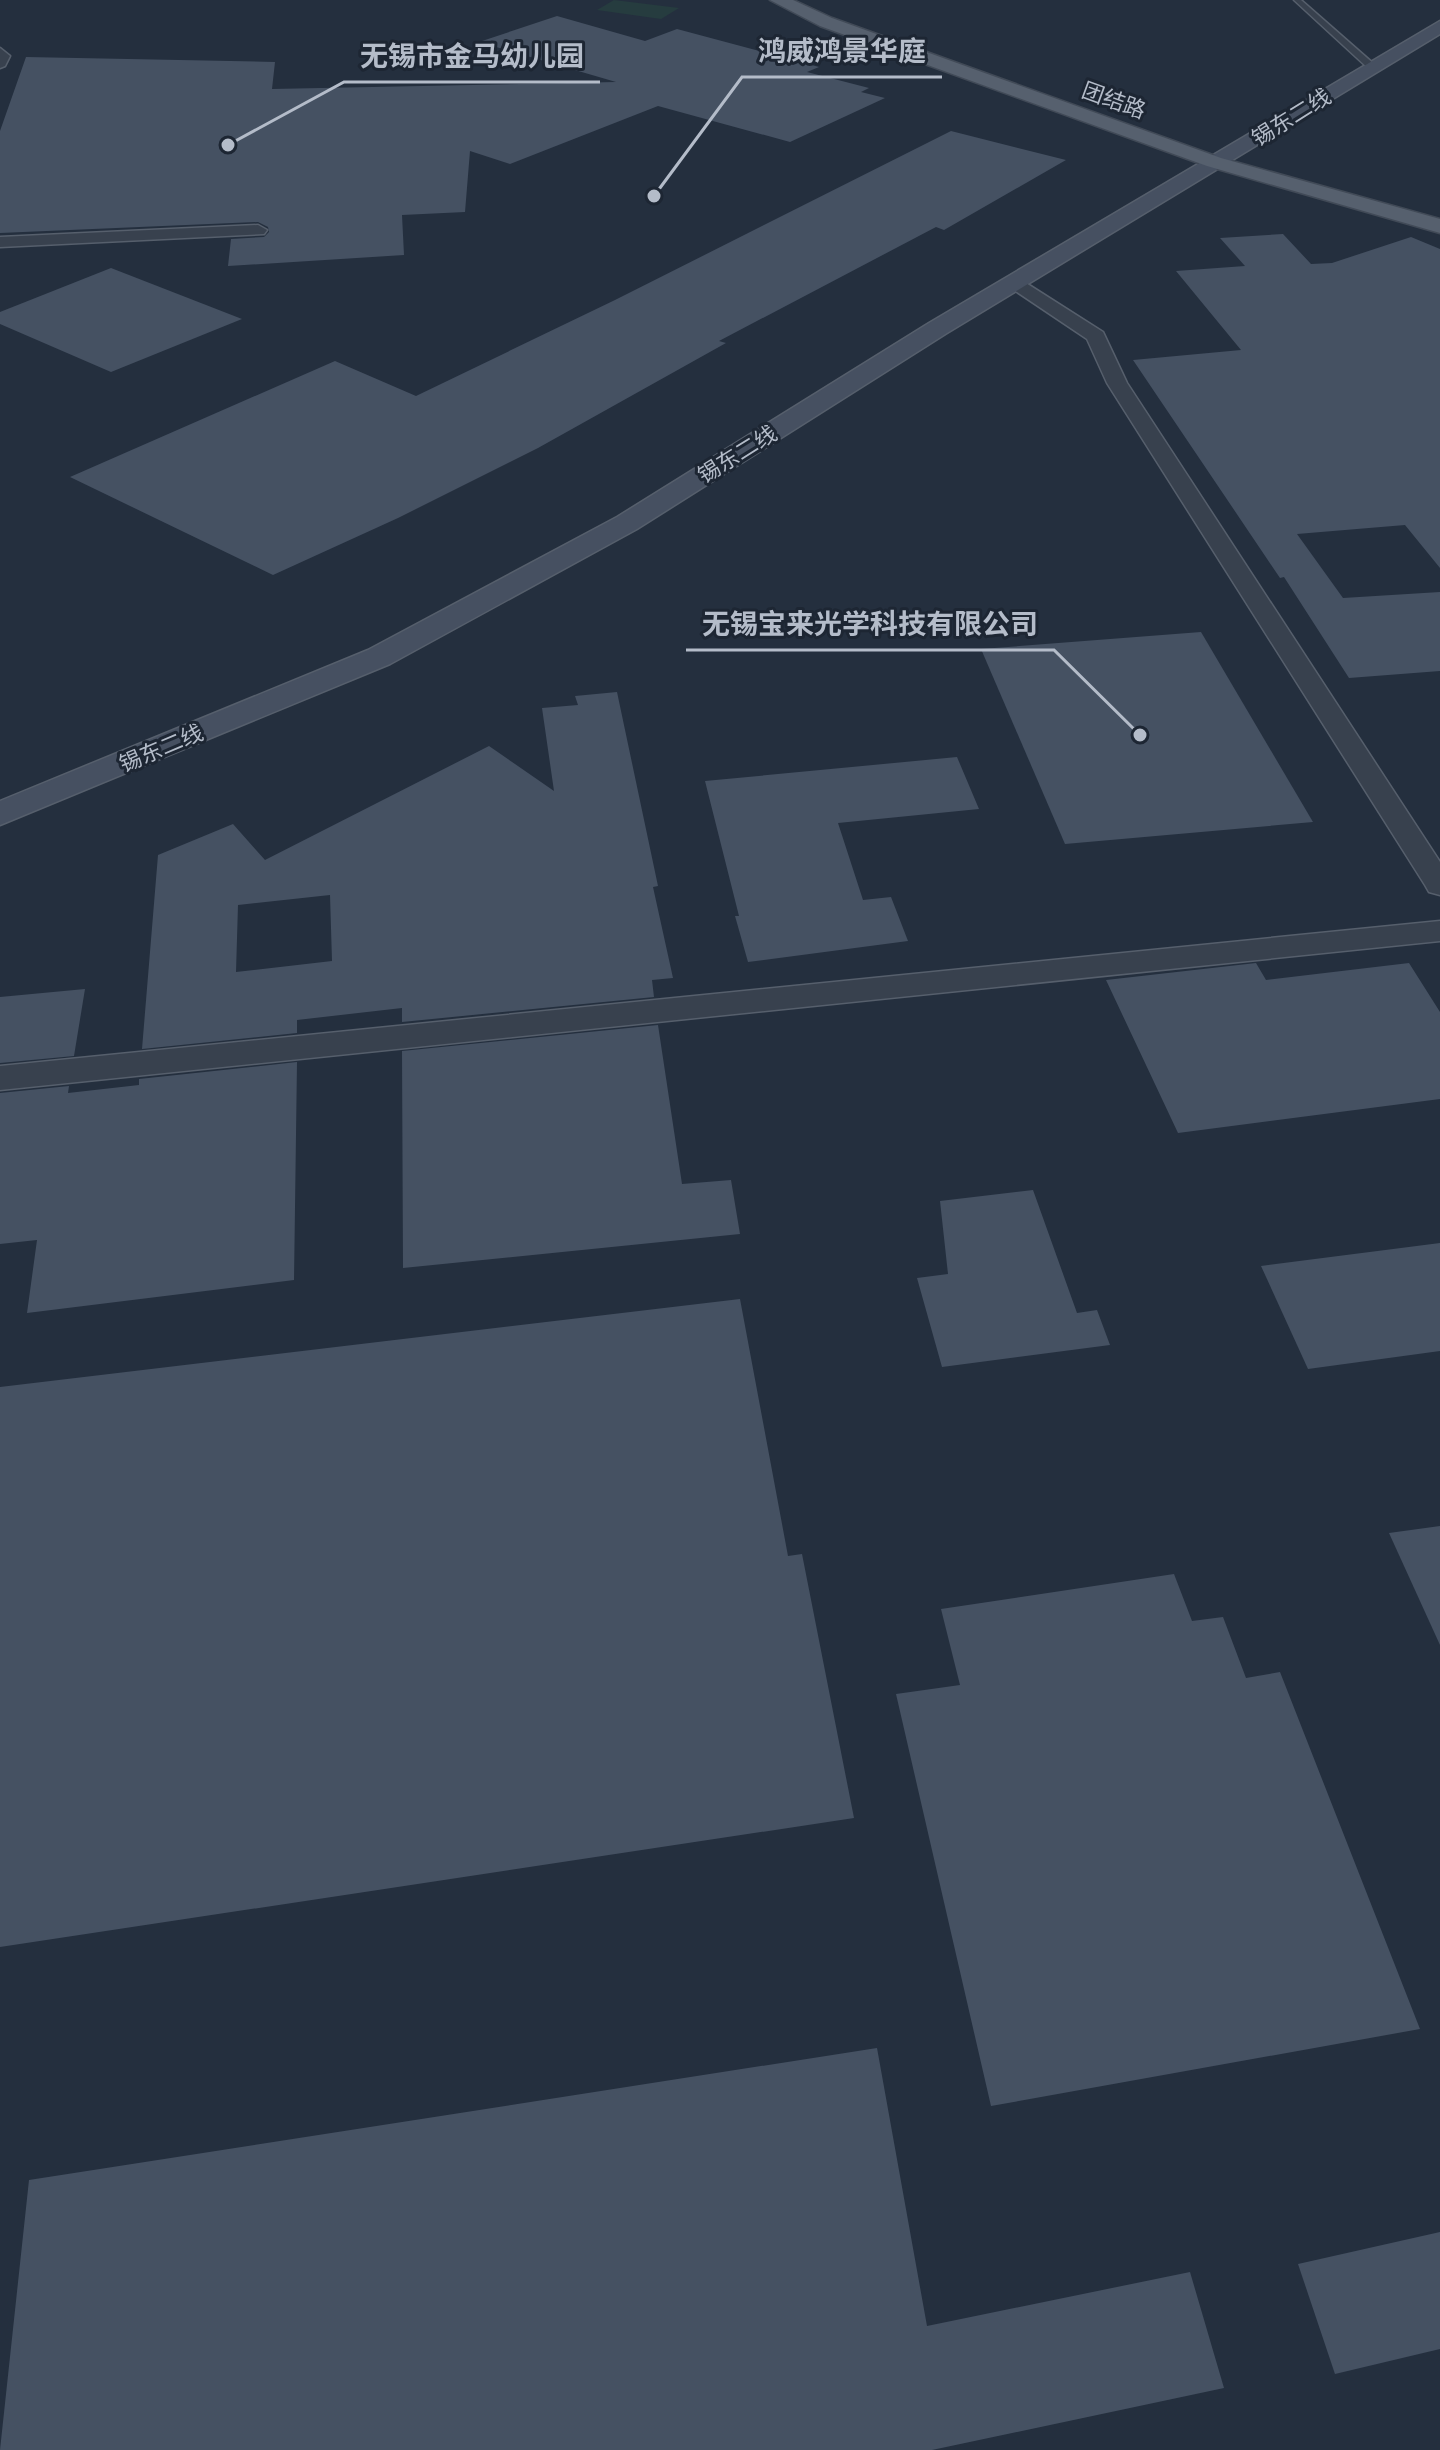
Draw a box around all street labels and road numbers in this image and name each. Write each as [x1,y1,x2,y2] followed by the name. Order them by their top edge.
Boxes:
[1078,76,1149,124] street label: 团结路
[1247,83,1336,152] street label: 锡东二线
[693,420,782,489] street label: 锡东二线
[115,719,207,778] street label: 锡东二线

